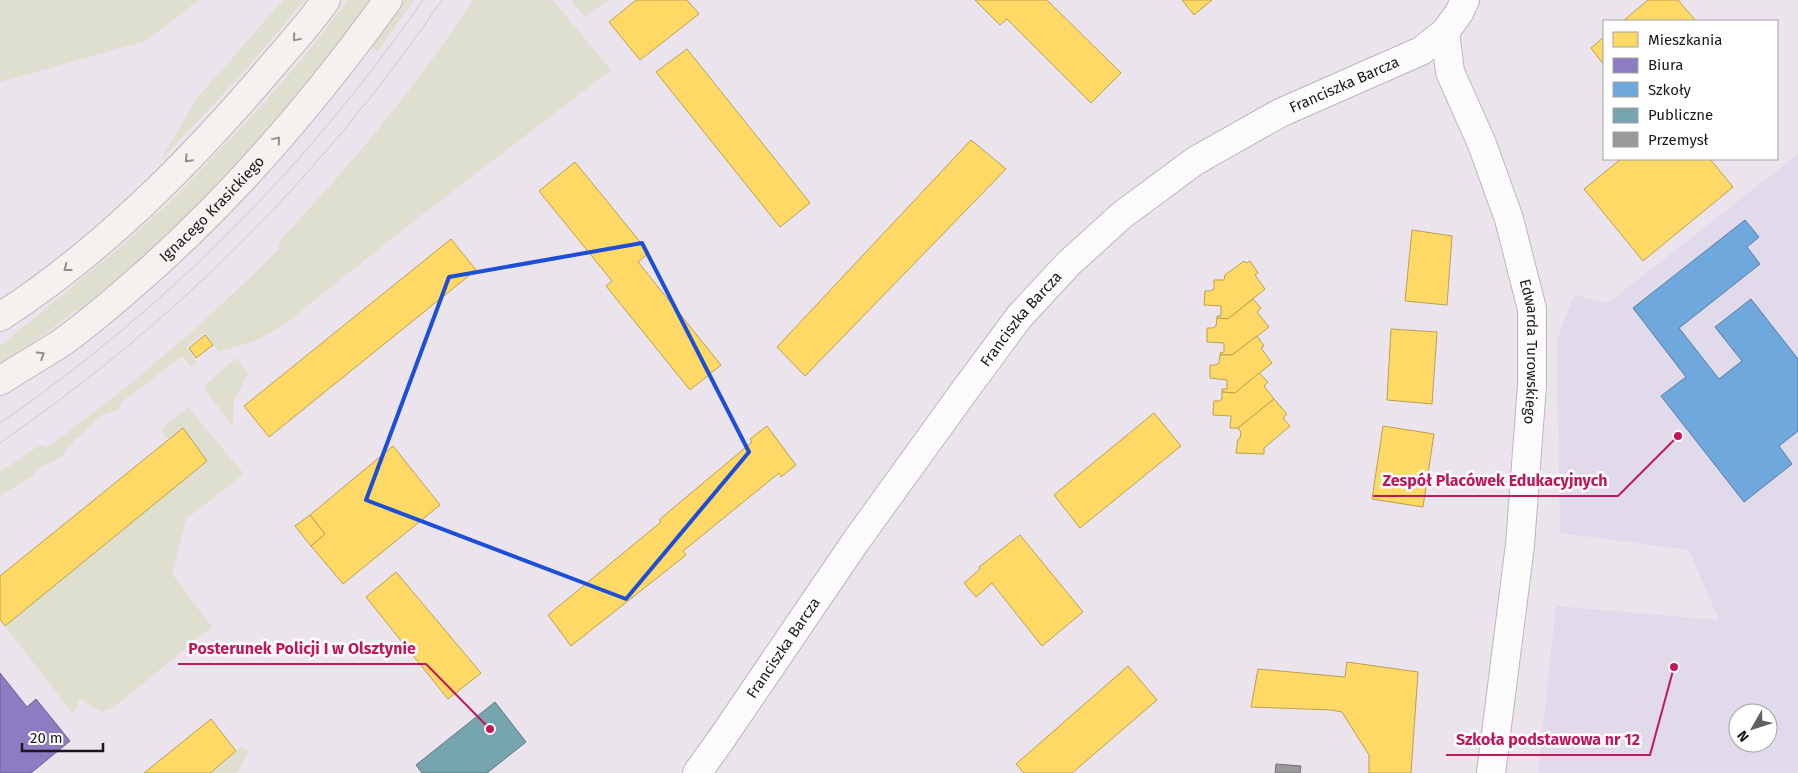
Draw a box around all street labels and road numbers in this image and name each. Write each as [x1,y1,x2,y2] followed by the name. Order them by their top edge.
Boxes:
[1287,53,1402,117] street label: Franciszka Barcza
[156,152,268,266] street label: Ignacego Krasickiego
[976,268,1065,370] street label: Franciszka Barcza
[1516,277,1541,425] street label: Edwarda Turowskiego
[743,594,824,702] street label: Franciszka Barcza

